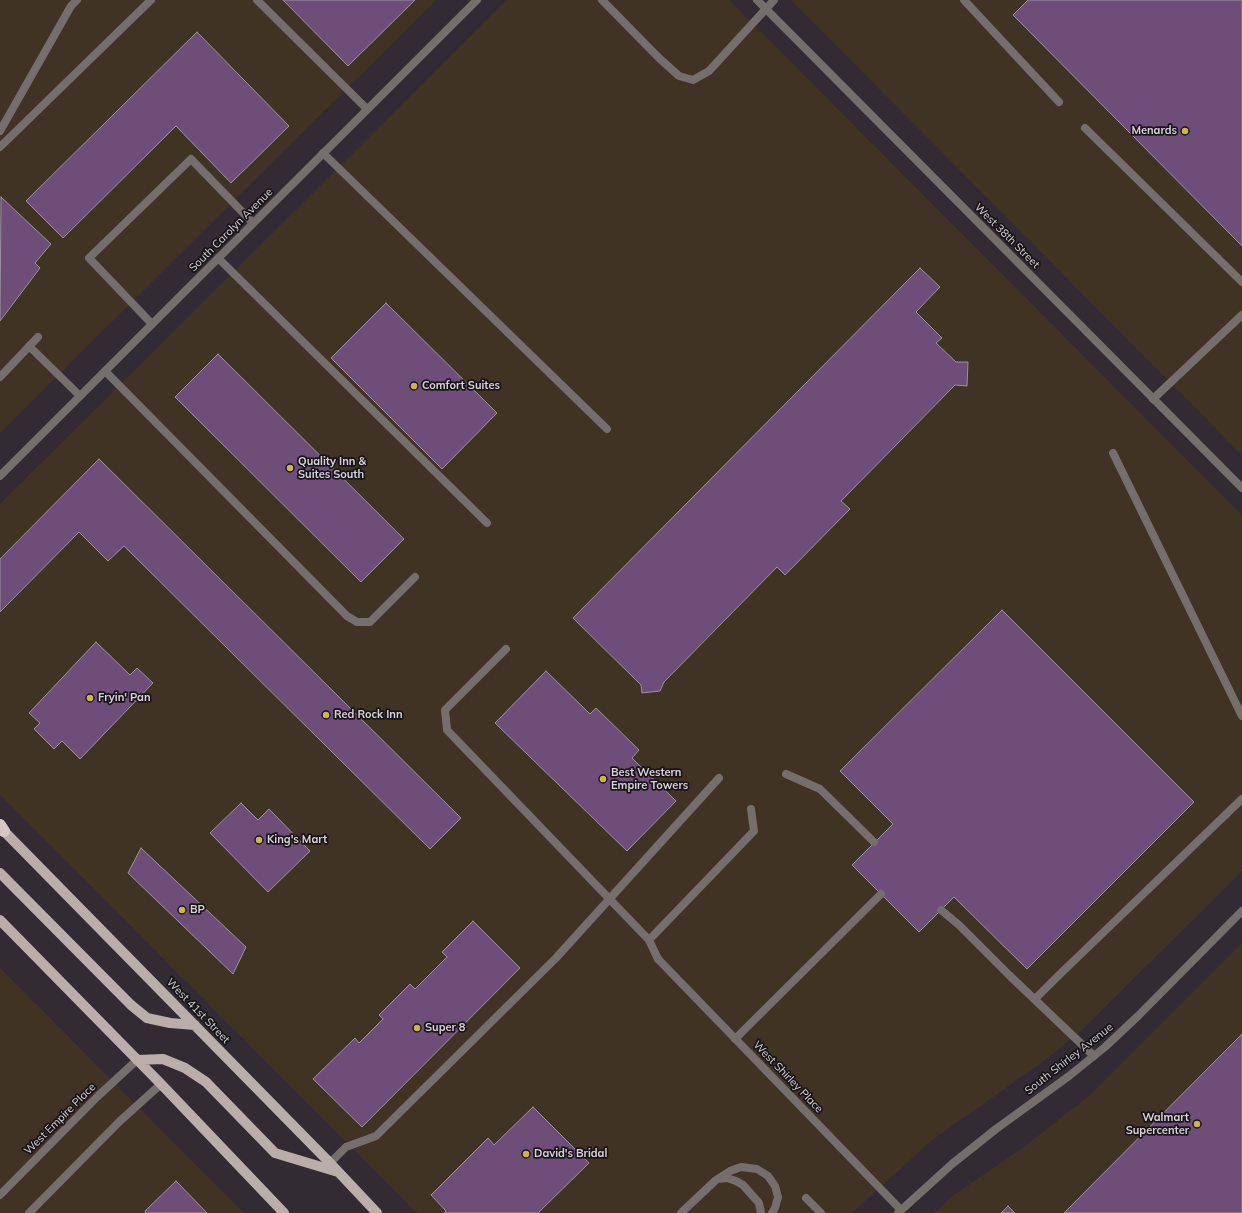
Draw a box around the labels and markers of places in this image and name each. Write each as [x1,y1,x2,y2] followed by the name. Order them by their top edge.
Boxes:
[1131,124,1177,138] place label: Menards
[1180,126,1190,136] marker: Menards
[422,379,500,393] place label: Comfort Suites
[409,381,419,391] marker: Comfort Suites
[298,455,366,481] place label: Quality Inn & Suites South
[285,463,295,473] marker: Quality Inn & Suites South
[98,691,151,705] place label: Fryin' Pan
[85,693,95,703] marker: Fryin' Pan
[334,708,403,722] place label: Red Rock Inn
[321,710,331,720] marker: Red Rock Inn
[611,766,688,792] place label: Best Western Empire Towers
[598,774,608,784] marker: Best Western Empire Towers
[267,833,327,847] place label: King's Mart
[254,835,264,845] marker: King's Mart
[190,903,205,917] place label: BP
[177,905,187,915] marker: BP
[425,1021,465,1035] place label: Super 8
[412,1023,422,1033] marker: Super 8
[1126,1111,1189,1137] place label: Walmart Supercenter
[1192,1119,1202,1129] marker: Walmart Supercenter
[534,1147,607,1161] place label: David's Bridal
[521,1149,531,1159] marker: David's Bridal

